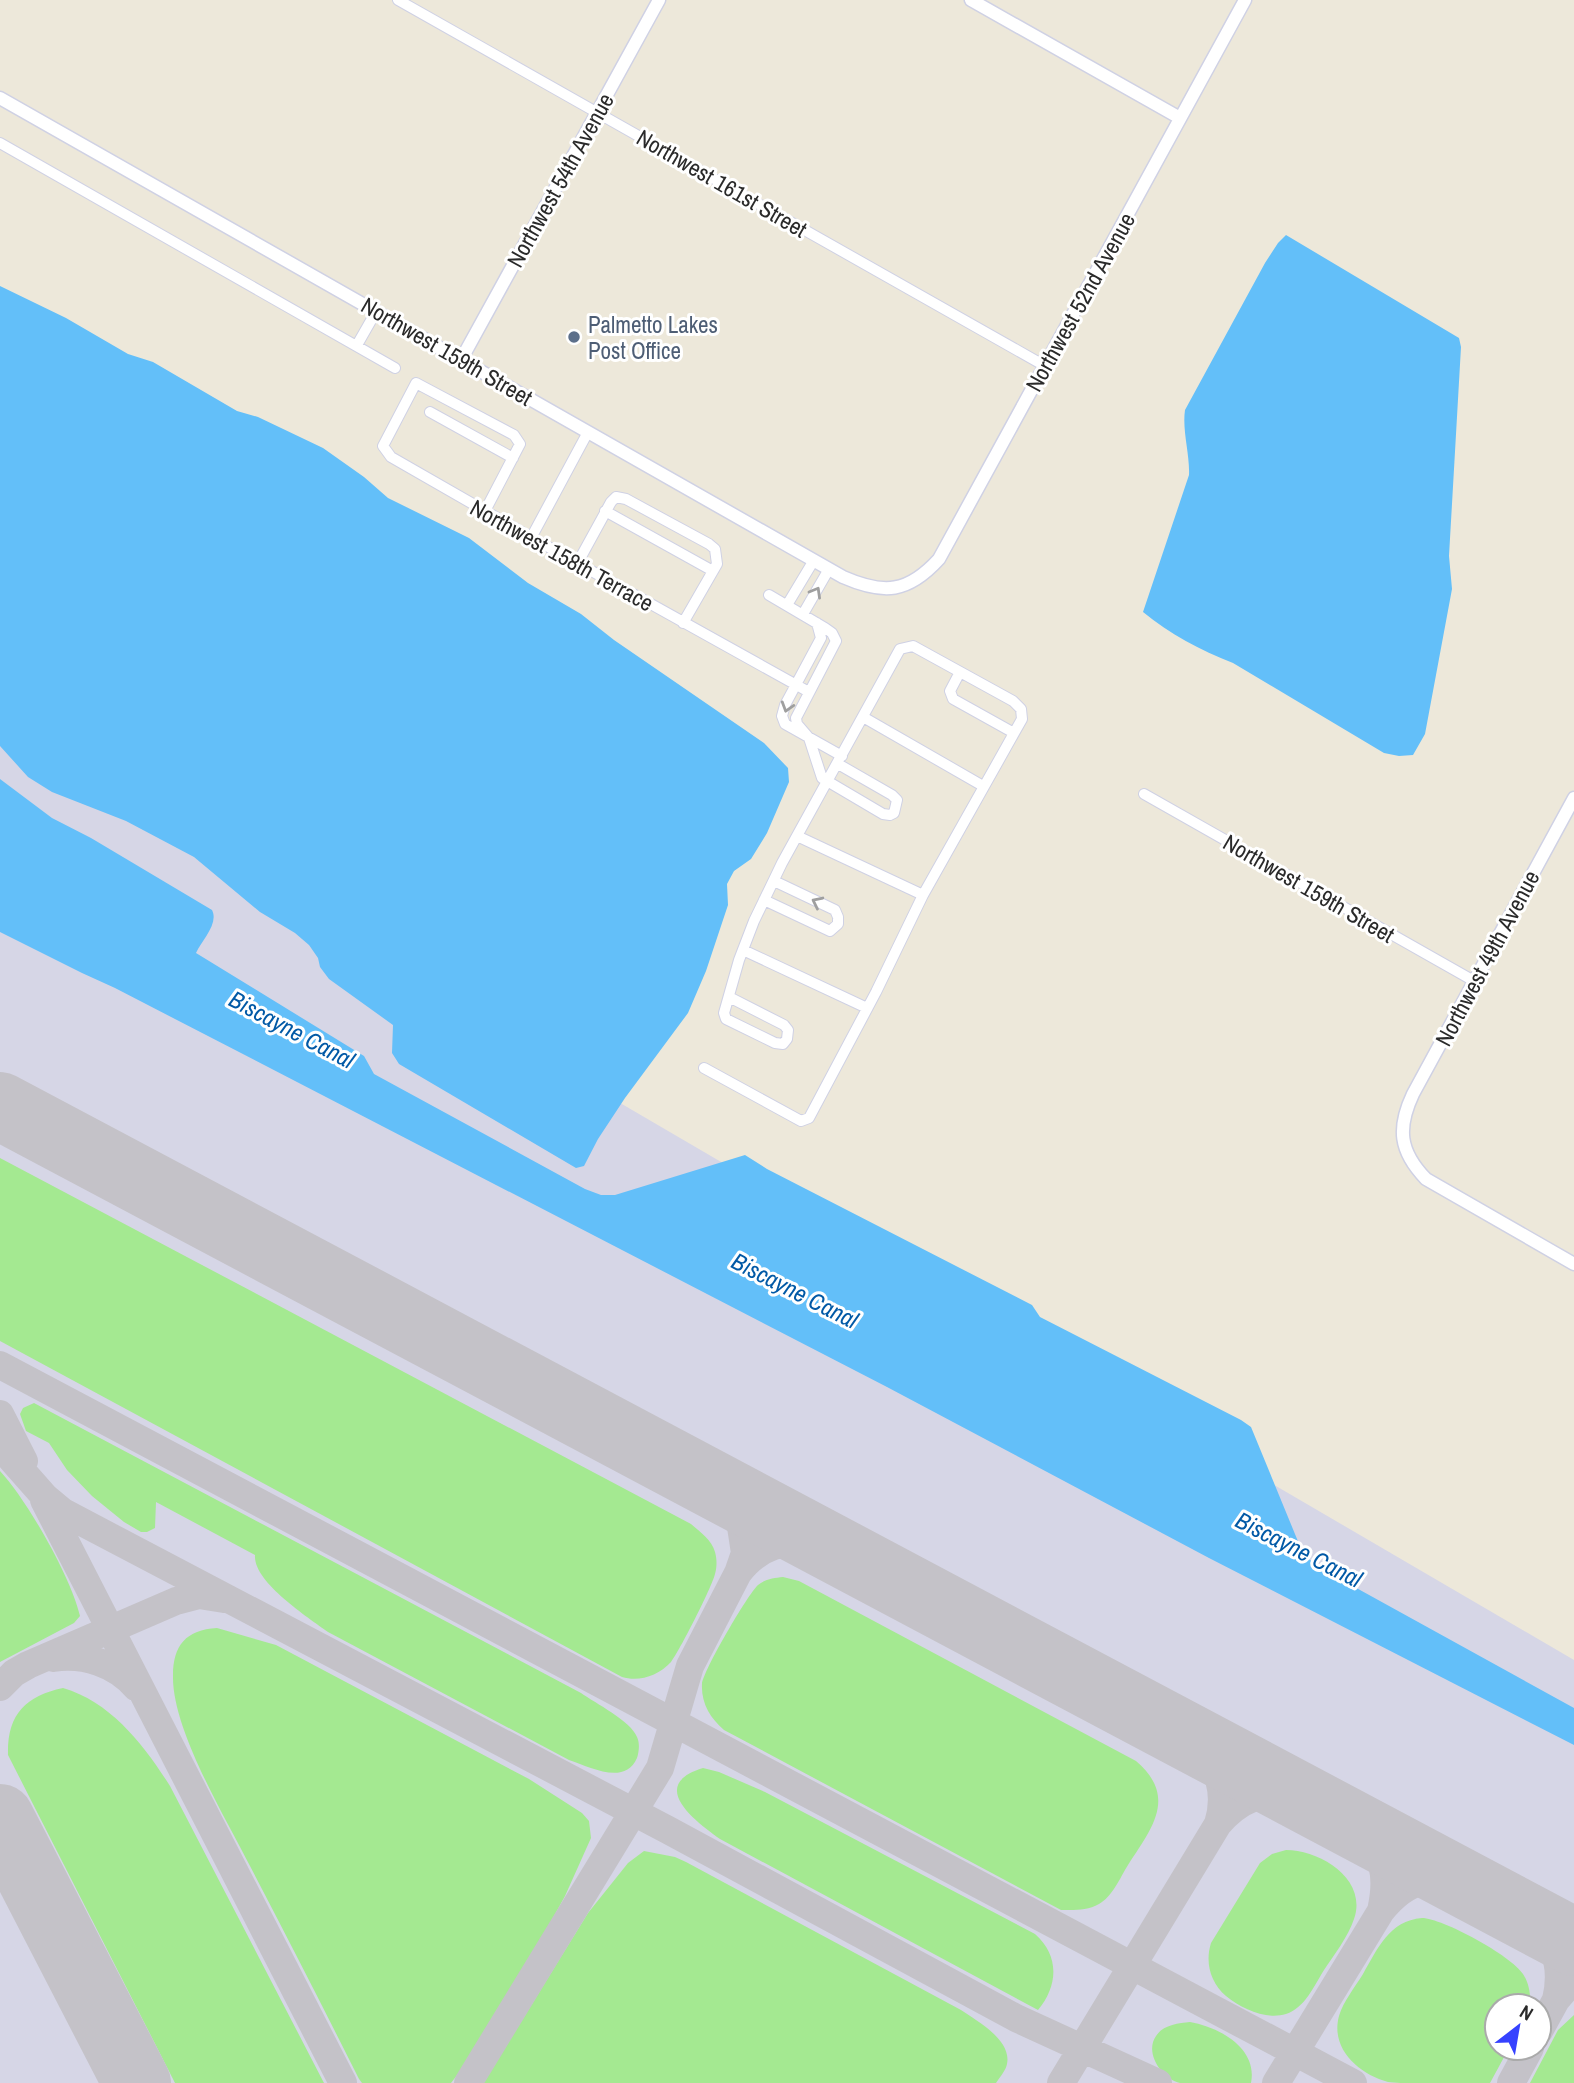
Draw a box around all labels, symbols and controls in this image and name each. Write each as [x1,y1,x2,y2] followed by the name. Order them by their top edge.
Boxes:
[499,87,621,273] street label: Northwest 54th Avenue
[631,122,813,244] street label: Northwest 161st Street
[1018,207,1142,397] street label: Northwest 52nd Avenue
[356,289,538,413] street label: Northwest 159th Street
[588,309,718,366] place label: Palmetto Lakes Post Office
[566,329,582,345] marker: Palmetto Lakes Post Office
[465,492,659,618] street label: Northwest 158th Terrace
[808,586,821,599] one-way arrow
[780,700,795,712] one-way arrow
[1218,826,1400,950] street label: Northwest 159th Street
[1428,865,1546,1051] street label: Northwest 49th Avenue
[812,896,824,910] one-way arrow
[224,983,361,1076] water label: Biscayne Canal
[726,1244,864,1336] water label: Biscayne Canal
[1230,1503,1368,1595] water label: Biscayne Canal
[1483,1992,1553,2062] north arrow
[1515,1998,1538,2026] text: N

